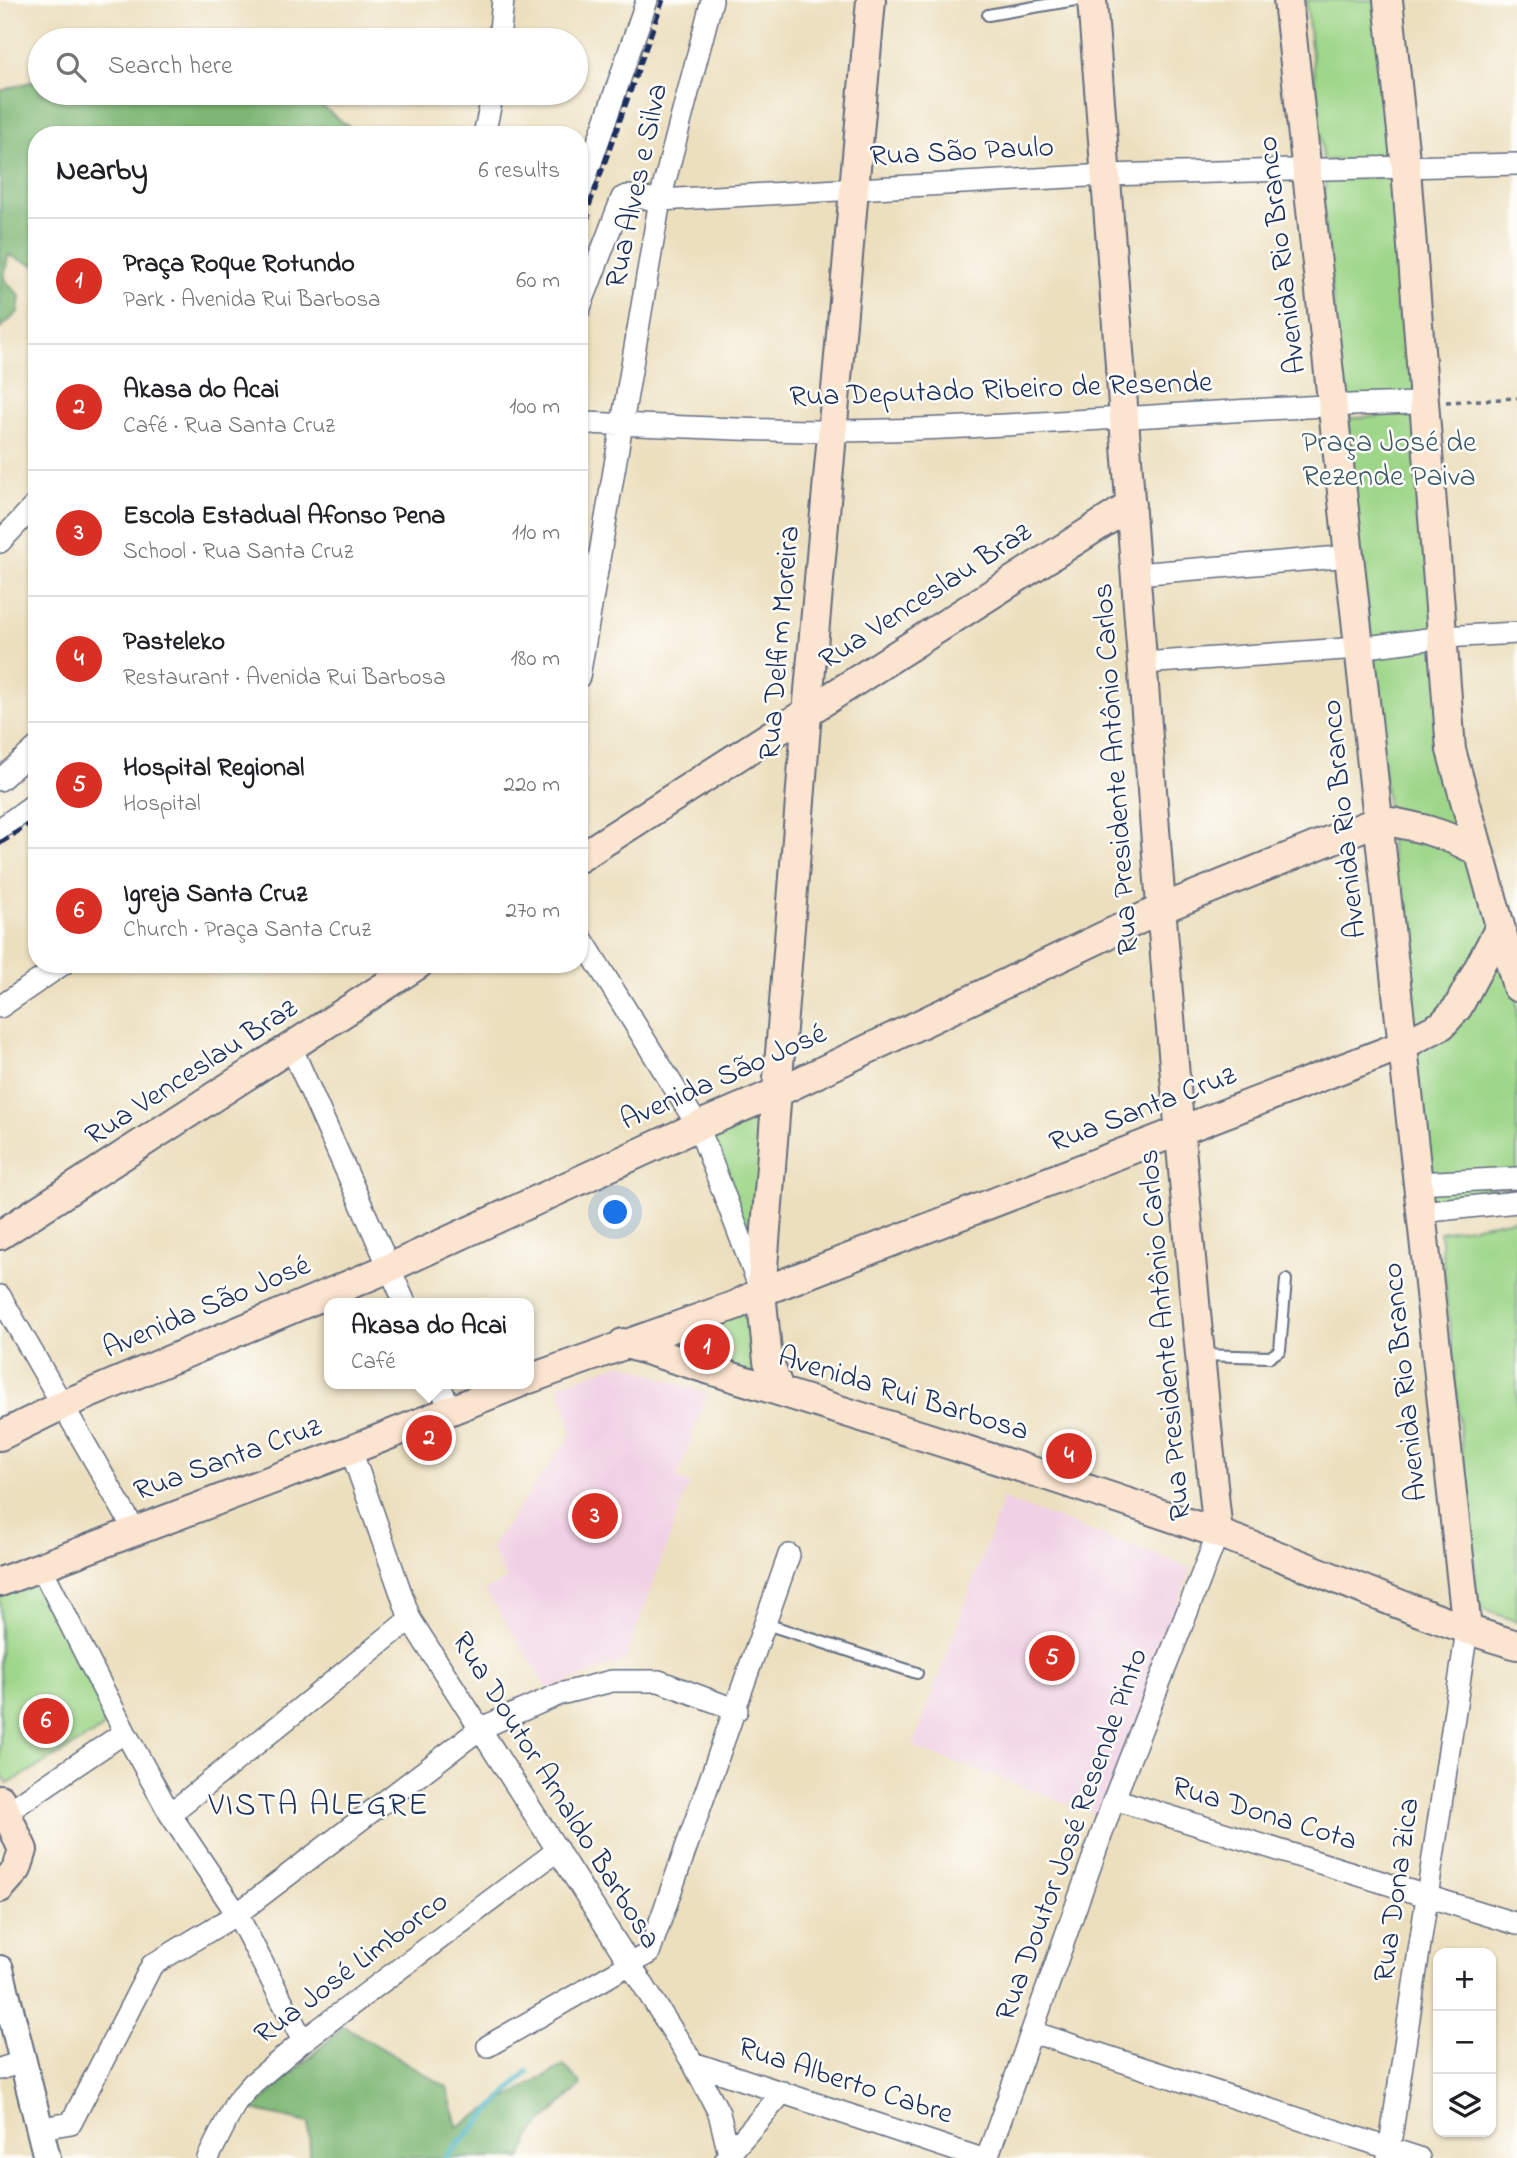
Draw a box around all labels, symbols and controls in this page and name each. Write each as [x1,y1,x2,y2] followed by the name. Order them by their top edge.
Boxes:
[28,28,588,105] search box
[52,48,90,86] icon: search
[108,48,233,86] text: Search here
[595,80,681,292] street label: Rua Alves e Silva
[869,126,1055,180] street label: Rua São Paulo
[1247,133,1319,377] street label: Avenida Rio Branco
[56,150,148,194] text: Nearby
[479,155,560,188] text: 6 results
[123,246,355,284] text: Praça Roque Rotundo
[75,265,83,298] text: 1
[516,265,560,298] text: 60 m
[123,284,381,317] text: Park · Avenida Rui Barbosa
[789,362,1214,420] street label: Rua Deputado Ribeiro de Resende
[123,372,279,410] text: Akasa do Acai
[73,391,85,424] text: 2
[509,391,560,424] text: 100 m
[123,410,335,443] text: Café · Rua Santa Cruz
[1302,422,1477,500] park label: Praça José de Rezende Paiva
[123,498,445,536] text: Escola Estadual Afonso Pena
[811,511,1041,682] street label: Rua Venceslau Braz
[74,517,84,550] text: 3
[512,517,560,550] text: 110 m
[749,524,813,762] street label: Rua Delfim Moreira
[123,536,353,569] text: School · Rua Santa Cruz
[1082,582,1152,956] street label: Rua Presidente Antônio Carlos
[123,624,225,662] text: Pasteleko
[74,643,84,676] text: 4
[511,643,560,676] text: 180 m
[123,662,446,695] text: Restaurant · Avenida Rui Barbosa
[1311,698,1379,940] street label: Avenida Rio Branco
[123,750,304,788] text: Hospital Regional
[72,769,86,802] text: 5
[504,769,560,802] text: 220 m
[123,788,201,821] text: Hospital
[123,876,307,914] text: Igreja Santa Cruz
[74,895,84,928] text: 6
[506,895,560,928] text: 270 m
[123,914,371,947] text: Church · Praça Santa Cruz
[77,987,307,1158] street label: Rua Venceslau Braz
[614,1013,835,1143] street label: Avenida São José
[1043,1054,1243,1166] street label: Rua Santa Cruz
[1128,1148,1204,1522] street label: Rua Presidente Antônio Carlos
[598,1195,632,1229] your location
[96,1244,318,1372] street label: Avenida São José
[1372,1261,1440,1503] street label: Avenida Rio Branco
[324,1298,534,1389] popup
[351,1308,507,1346] text: Akasa do Acai
[684,1321,730,1373] pin: 1
[772,1336,1034,1454] street label: Avenida Rui Barbosa
[351,1346,396,1379] text: Café
[128,1406,328,1514] street label: Rua Santa Cruz
[406,1412,452,1464] pin: 2
[1046,1430,1092,1482] pin: 4
[572,1490,618,1542] pin: 3
[439,1624,671,1958] street label: Rua Doutor Arnaldo Barbosa
[1029,1632,1075,1684] pin: 5
[985,1642,1161,2028] street label: Rua Doutor José Resende Pinto
[23,1695,69,1747] pin: 6
[1166,1766,1362,1864] street label: Rua Dona Cota
[207,1783,430,1830] district label: VISTA ALEGRE
[1363,1795,1433,1985] street label: Rua Dona Zica
[246,1881,458,2057] street label: Rua José Limborco
[1433,1948,1496,2137] map controls
[1433,1948,1496,2011] button: +
[1433,2011,1496,2074] button: −
[732,2026,959,2138] street label: Rua Alberto Cabre
[1433,2074,1496,2137] button: layers

